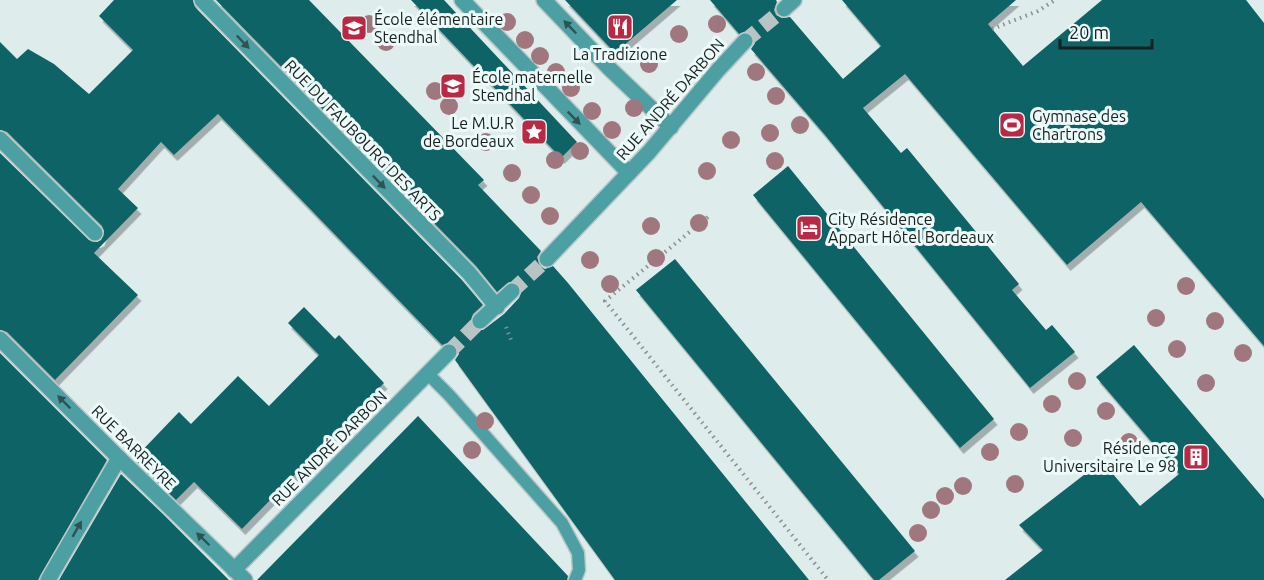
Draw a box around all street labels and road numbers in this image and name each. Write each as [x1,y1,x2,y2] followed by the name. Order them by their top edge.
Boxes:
[611,33,728,163] street label: RUE ANDRÉ DARBON
[281,56,445,224] street label: RUE DU FAUBOURG DES ARTS
[266,385,390,509] street label: RUE ANDRÉ DARBON
[88,401,180,493] street label: RUE BARREYRE

